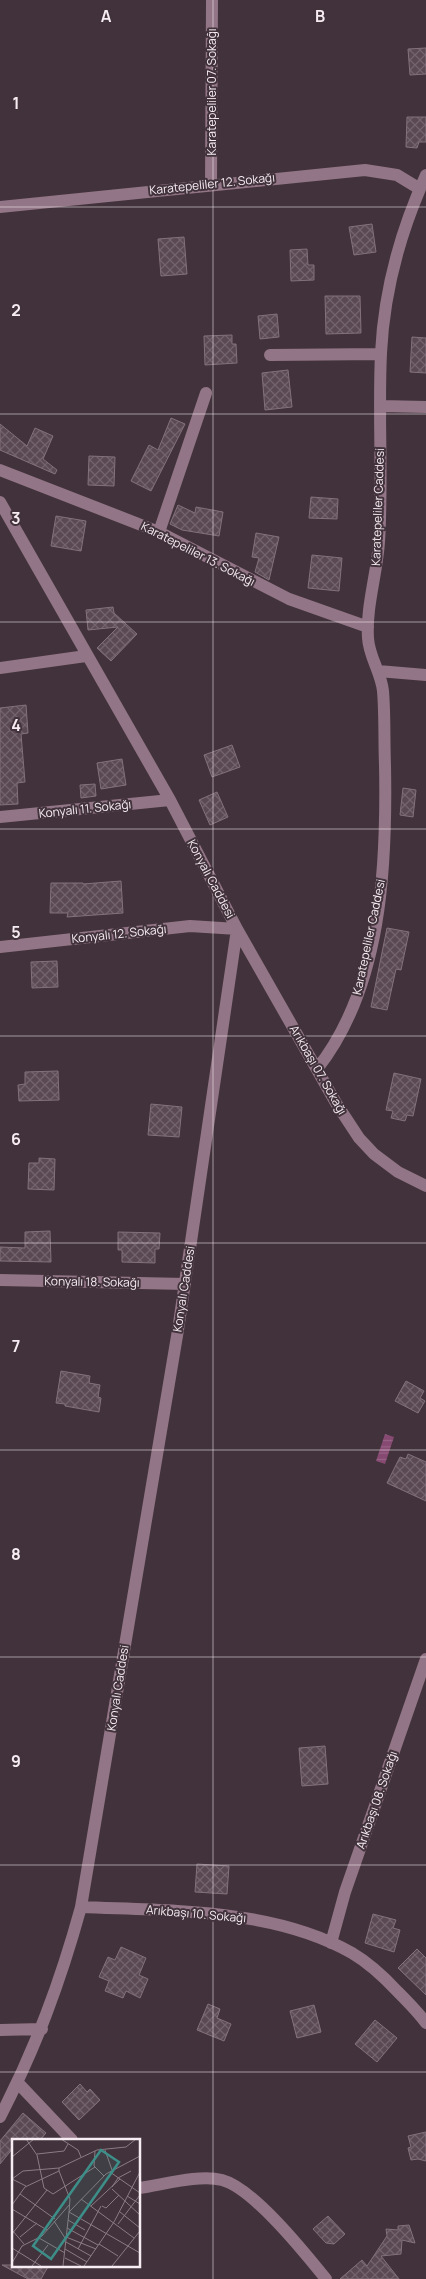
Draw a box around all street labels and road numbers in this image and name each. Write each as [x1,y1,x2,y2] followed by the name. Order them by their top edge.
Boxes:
[203,28,220,156] street label: Karatepeliler 07. Sokağı
[148,168,276,199] street label: Karatepeliler 12. Sokağı
[367,448,388,566] street label: Karatepeliler Caddesi
[138,517,258,590] street label: Karatepeliler 13. Sokağı
[38,795,132,822] street label: Konyalı 11. Sokağı
[184,836,239,921] street label: Konyalı Caddesi
[348,878,389,996] street label: Karatepeliler Caddesi
[71,920,167,947] street label: Konyalı 12. Sokağı
[286,1022,351,1118] street label: Arıkbaşı 07. Sokağı
[168,1245,199,1333] street label: Konyalı Caddesi
[44,1272,140,1291] street label: Konyalı 18. Sokağı
[102,1644,133,1732] street label: Konyalı Caddesi
[352,1749,401,1851] street label: Arıkbaşı 08. Sokağı
[145,1901,247,1926] street label: Arıkbaşı 10. Sokağı

